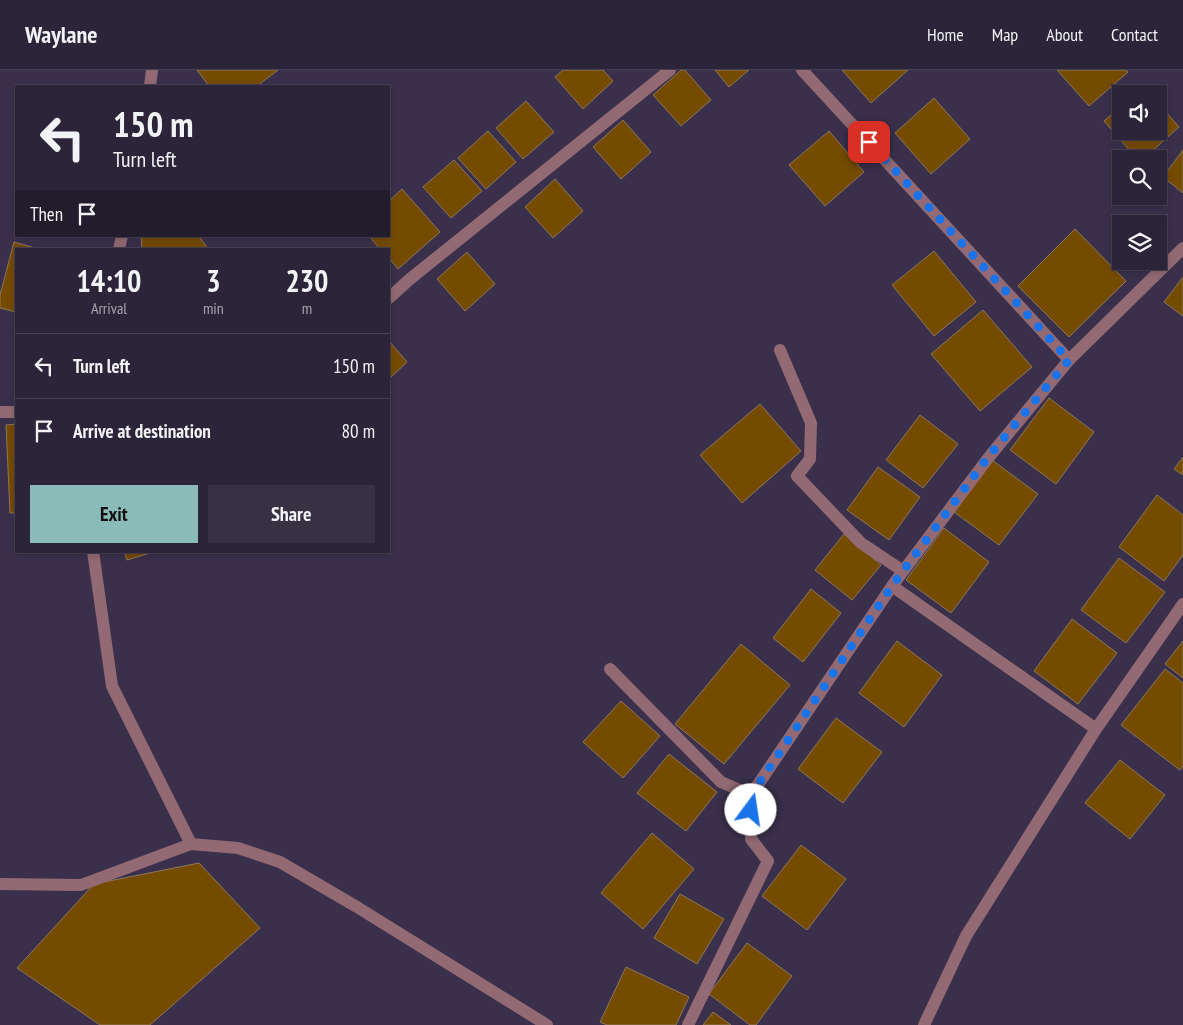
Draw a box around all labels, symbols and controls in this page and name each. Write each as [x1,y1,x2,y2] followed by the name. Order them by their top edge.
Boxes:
[25,19,98,50] text: Waylane
[927,23,964,46] text: Home
[992,23,1018,46] text: Map
[1046,23,1083,46] text: About
[1111,23,1158,46] text: Contact
[1112,85,1167,270] map controls
[1112,85,1167,140] button: sound
[113,101,194,147] text: 150 m
[30,105,95,170] icon: left
[848,121,890,163] pin
[855,128,883,156] icon: arrive
[113,145,177,173] text: Turn left
[1112,150,1167,205] button: search
[73,200,101,228] icon: arrive
[30,202,63,226] text: Then
[1112,215,1167,270] button: layers
[77,261,141,300] text: 14:10
[206,261,221,300] text: 3
[285,261,328,300] text: 230
[91,298,127,318] text: Arrival
[203,298,224,318] text: min
[302,298,312,318] text: m
[30,352,58,380] icon: left
[73,354,130,378] text: Turn left
[333,354,375,378] text: 150 m
[30,417,58,445] icon: arrive
[73,419,211,443] text: Arrive at destination
[342,419,375,443] text: 80 m
[30,485,198,543] button: Exit
[208,485,375,543] button: Share
[724,783,776,835] position arrow

